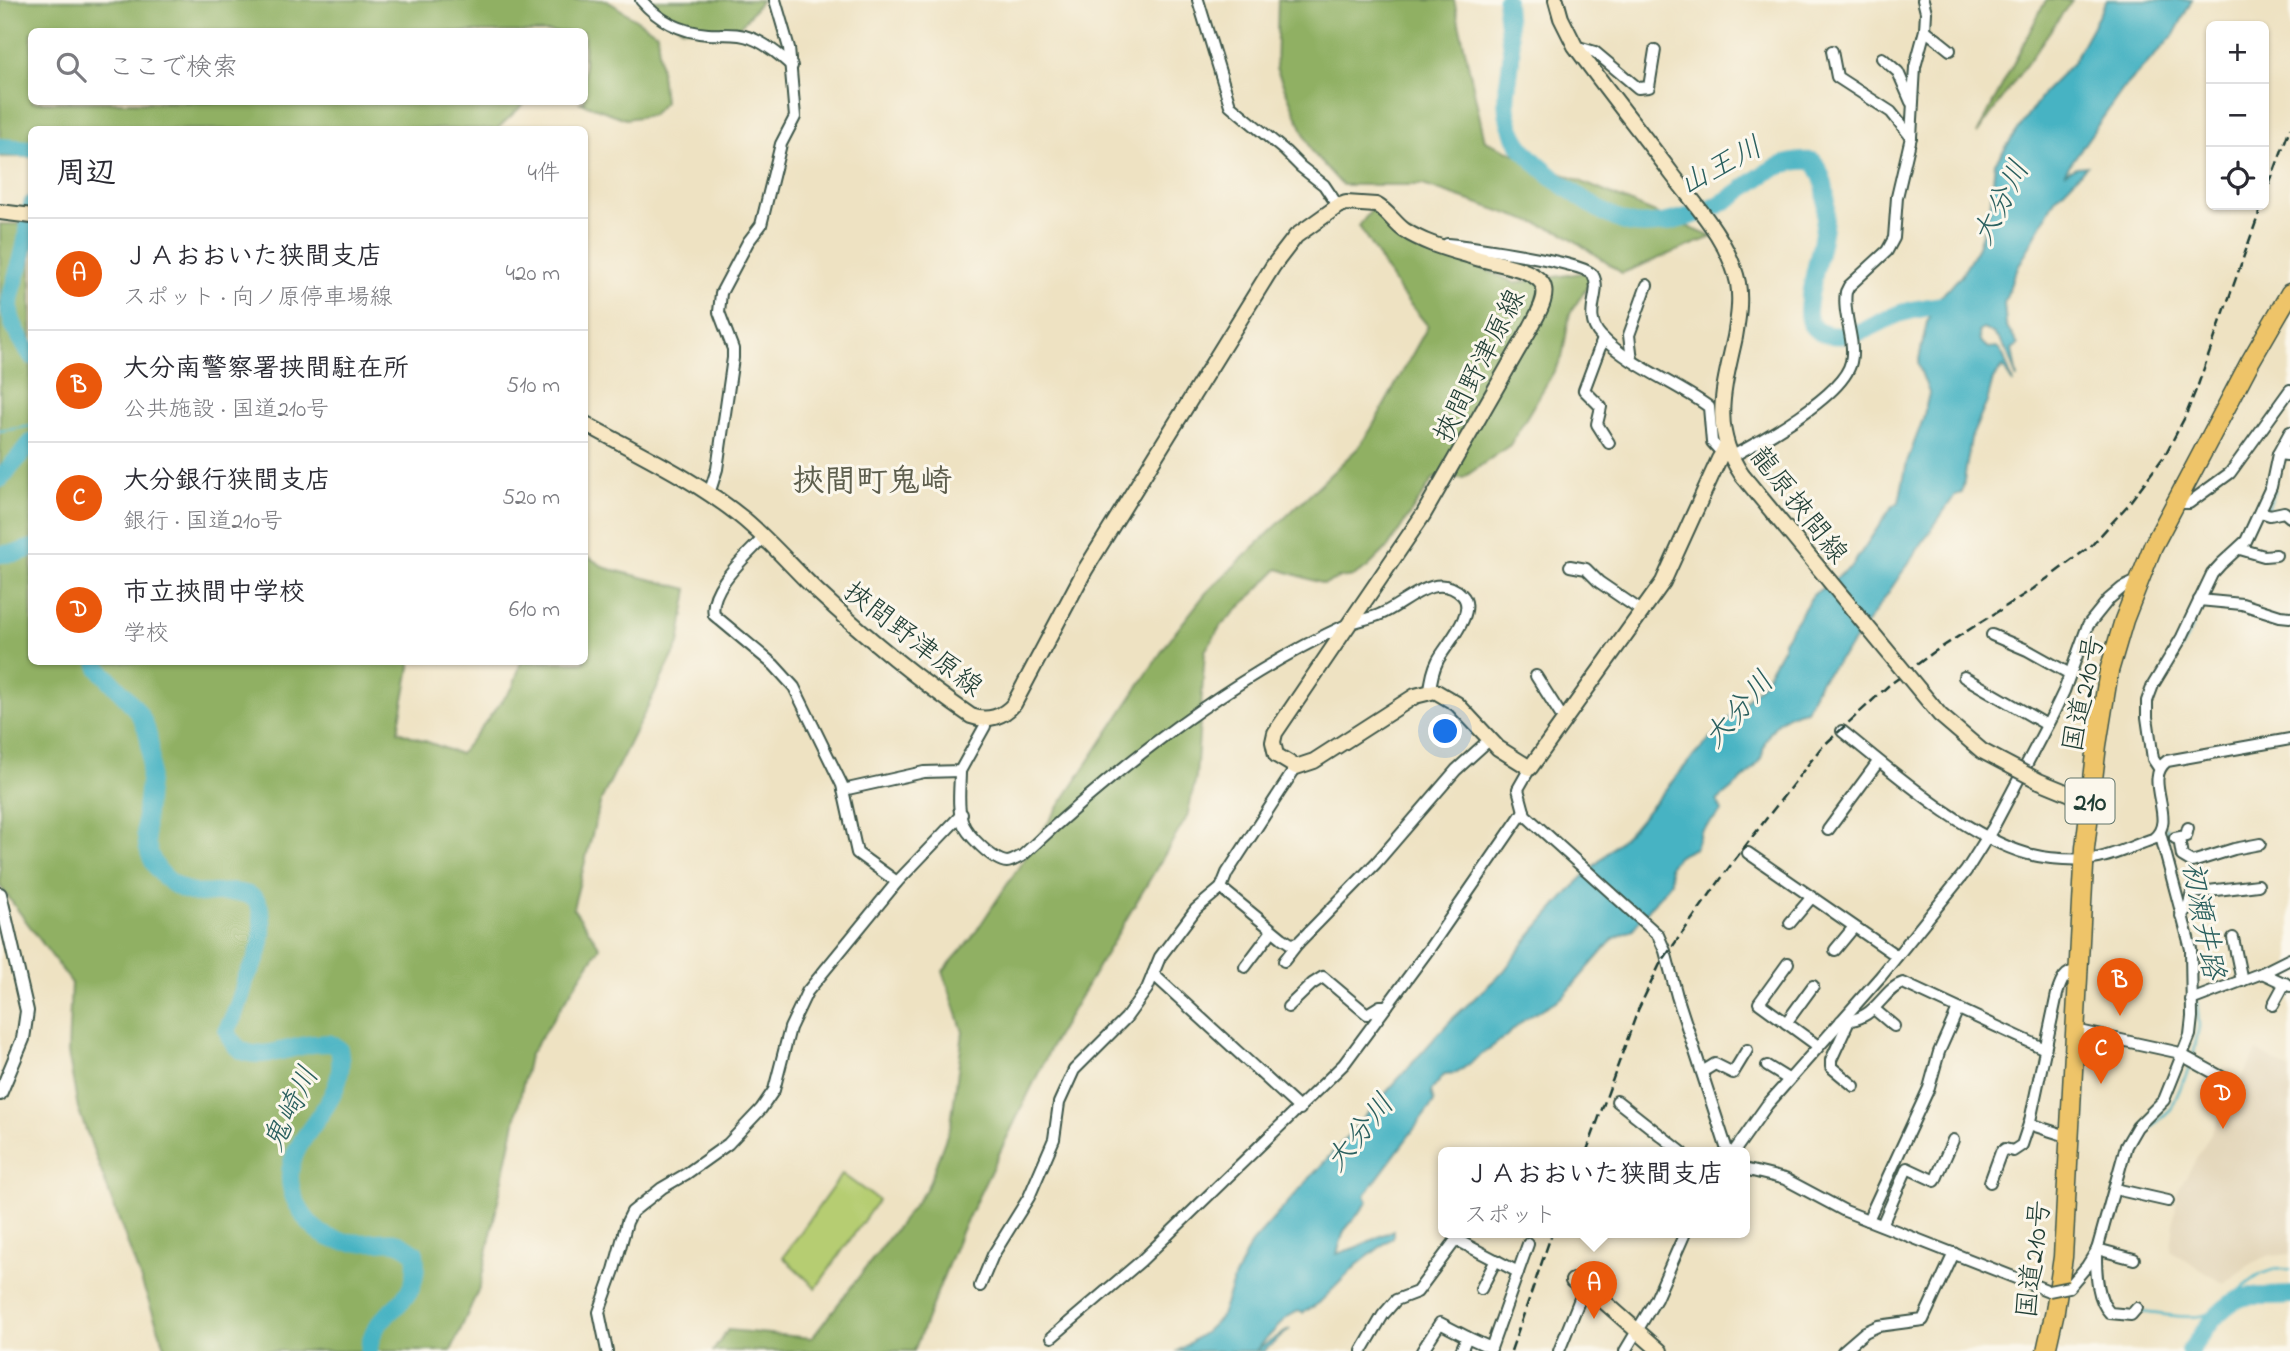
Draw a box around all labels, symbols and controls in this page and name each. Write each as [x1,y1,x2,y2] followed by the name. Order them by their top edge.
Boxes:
[2206,21,2269,210] map controls
[2206,21,2269,84] button: +
[28,28,588,105] search box
[52,48,90,86] icon: search
[108,50,238,88] text: ここで検索
[2206,84,2269,147] button: −
[1671,127,1771,208] water label: 山王川
[2206,147,2269,210] button: locate
[56,153,116,197] text: 周辺
[1963,153,2043,253] water label: 大分川
[528,158,560,191] text: 4件
[123,239,382,277] text: ＪＡおおいた狭間支店
[72,258,86,291] text: A
[506,258,560,291] text: 420 m
[123,282,392,315] text: スポット · 向ノ原停車場線
[1425,282,1538,451] street label: 挾間野津原線
[123,351,409,389] text: 大分南警察署挟間駐在所
[71,370,87,403] text: B
[506,370,560,403] text: 510 m
[123,394,329,427] text: 公共施設 · 国道210号
[1738,438,1856,574] street label: 龍原挾間線
[792,460,952,507] district label: 挾間町鬼崎
[123,463,331,501] text: 大分銀行狭間支店
[73,482,85,515] text: C
[502,482,560,515] text: 520 m
[123,506,283,539] text: 銀行 · 国道210号
[833,573,991,709] street label: 挾間野津原線
[123,575,305,613] text: 市立挾間中学校
[71,594,87,627] text: D
[509,594,560,627] text: 610 m
[123,618,169,651] text: 学校
[2054,631,2117,756] street label: 国道210号
[1694,663,1786,759] water label: 大分川
[1428,714,1462,748] your location
[2066,778,2114,824] road number: 210
[2168,857,2234,986] water label: 初瀬井路
[2097,958,2143,1016] pin: B
[2078,1026,2124,1084] pin: C
[253,1059,332,1159] water label: 鬼崎川
[2200,1071,2246,1129] pin: D
[1316,1085,1407,1183] water label: 大分川
[1438,1147,1750,1238] popup
[1464,1157,1724,1195] text: ＪＡおおいた狭間支店
[2008,1198,2063,1321] street label: 国道210号
[1464,1200,1556,1233] text: スポット
[1571,1261,1617,1319] pin: A

